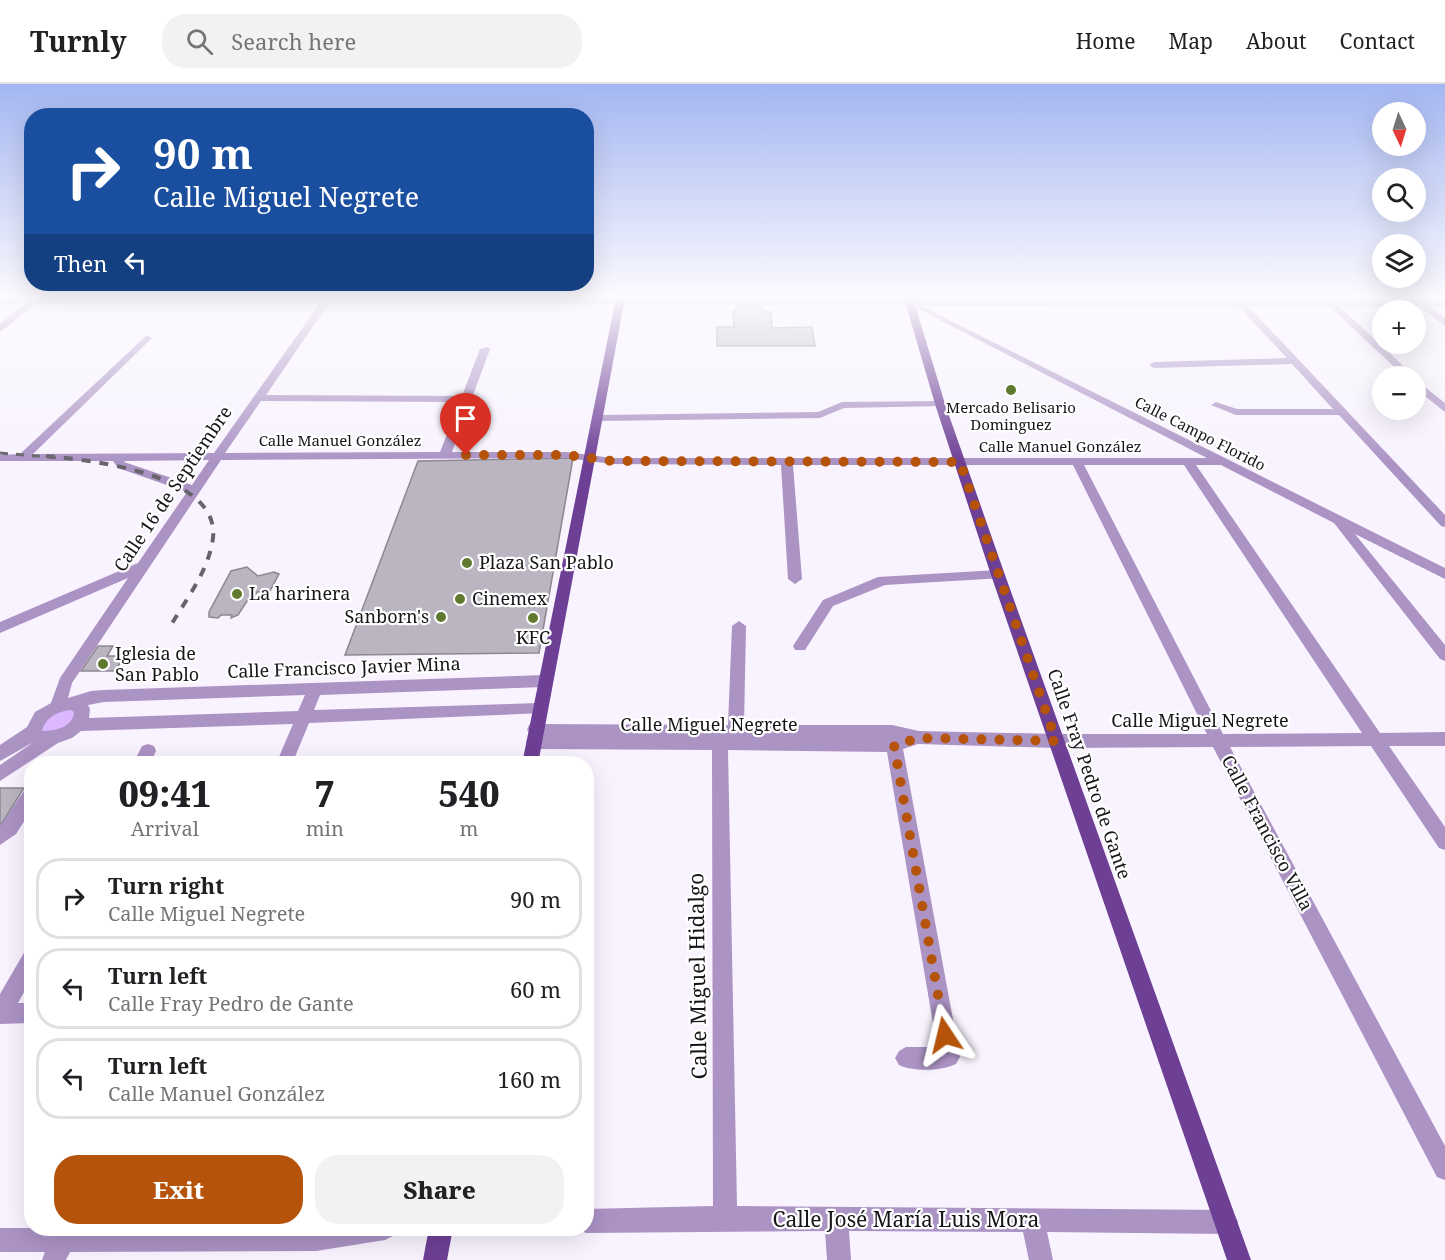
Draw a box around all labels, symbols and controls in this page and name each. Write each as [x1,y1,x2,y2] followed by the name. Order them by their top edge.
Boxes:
[162,14,582,68] search box
[30,22,126,60] text: Turnly
[183,25,216,58] icon: search
[231,26,356,56] text: Search here
[1076,27,1136,55] text: Home
[1169,27,1213,55] text: Map
[1246,27,1307,55] text: About
[1340,27,1415,55] text: Contact
[1372,102,1426,156] north arrow
[1372,102,1426,420] map controls
[153,124,253,181] text: 90 m
[54,132,132,210] icon: right
[1372,168,1426,222] button: search
[153,178,419,215] text: Calle Miguel Negrete
[1372,234,1426,288] button: layers
[119,246,152,279] icon: left
[54,248,107,278] text: Then
[1372,300,1426,354] button: +
[1372,366,1426,420] button: −
[1004,383,1018,397] marker: Mercado Belisario Dominguez
[1132,391,1269,475] street label: Calle Campo Florido
[440,393,491,455] pin
[946,397,1076,434] place label: Mercado Belisario Dominguez
[108,401,237,576] street label: Calle 16 de Septiembre
[449,402,482,435] icon: arrive
[259,430,421,450] street label: Calle Manuel González
[979,436,1141,456] street label: Calle Manuel González
[479,550,614,574] place label: Plaza San Pablo
[460,556,474,570] marker: Plaza San Pablo
[249,581,350,605] place label: La harinera
[472,586,548,610] place label: Cinemex
[230,587,244,601] marker: La harinera
[453,592,467,606] marker: Cinemex
[345,604,429,628] place label: Sanborn's
[434,610,448,624] marker: Sanborn's
[526,611,540,625] marker: KFC
[516,625,550,649] place label: KFC
[115,641,199,686] place label: Iglesia de San Pablo
[227,651,461,683] street label: Calle Francisco Javier Mina
[96,657,110,671] marker: Iglesia de San Pablo
[1043,665,1137,882] street label: Calle Fray Pedro de Gante
[1111,708,1289,732] street label: Calle Miguel Negrete
[620,712,798,736] street label: Calle Miguel Negrete
[1217,751,1319,915] street label: Calle Francisco Villa
[118,769,211,818] text: 09:41
[315,769,335,818] text: 7
[438,769,500,818] text: 540
[131,815,199,842] text: Arrival
[306,815,344,842] text: min
[460,815,478,842] text: m
[108,870,224,900] text: Turn right
[681,872,713,1080] street label: Calle Miguel Hidalgo
[57,882,90,915] icon: right
[510,884,561,914] text: 90 m
[108,900,305,927] text: Calle Miguel Negrete
[108,960,207,990] text: Turn left
[57,972,90,1005] icon: left
[510,974,561,1004] text: 60 m
[108,990,354,1017] text: Calle Fray Pedro de Gante
[913,1003,977,1067] position arrow
[108,1050,207,1080] text: Turn left
[57,1062,90,1095] icon: left
[498,1064,561,1094] text: 160 m
[108,1080,325,1107] text: Calle Manuel González
[54,1155,303,1224] button: Exit
[315,1155,564,1224] button: Share
[773,1205,1039,1233] street label: Calle José María Luis Mora

